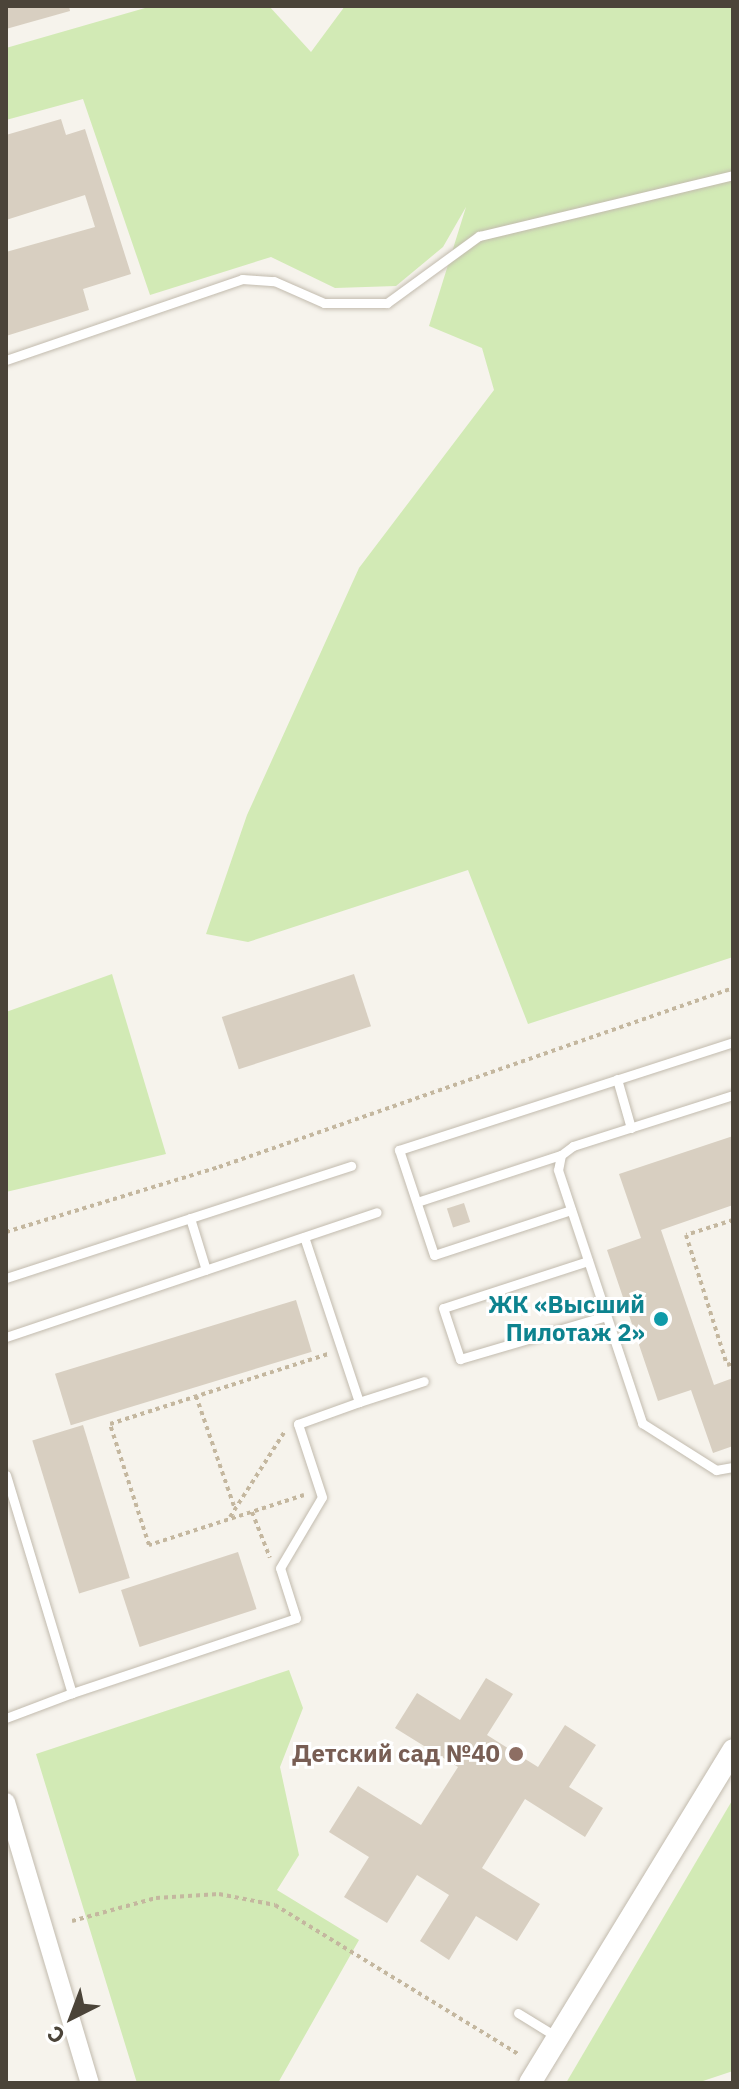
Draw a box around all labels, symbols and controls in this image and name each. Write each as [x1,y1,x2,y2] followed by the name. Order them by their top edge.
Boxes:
[488,1291,645,1347] place label: ЖК «Высший Пилотаж 2»
[652,1310,670,1328] marker: ЖК «Высший Пилотаж 2»
[292,1740,500,1768] place label: Детский сад №40
[507,1745,525,1763] marker: Детский сад №40
[32,1977,112,2057] north arrow
[41,2020,71,2051] text: С

